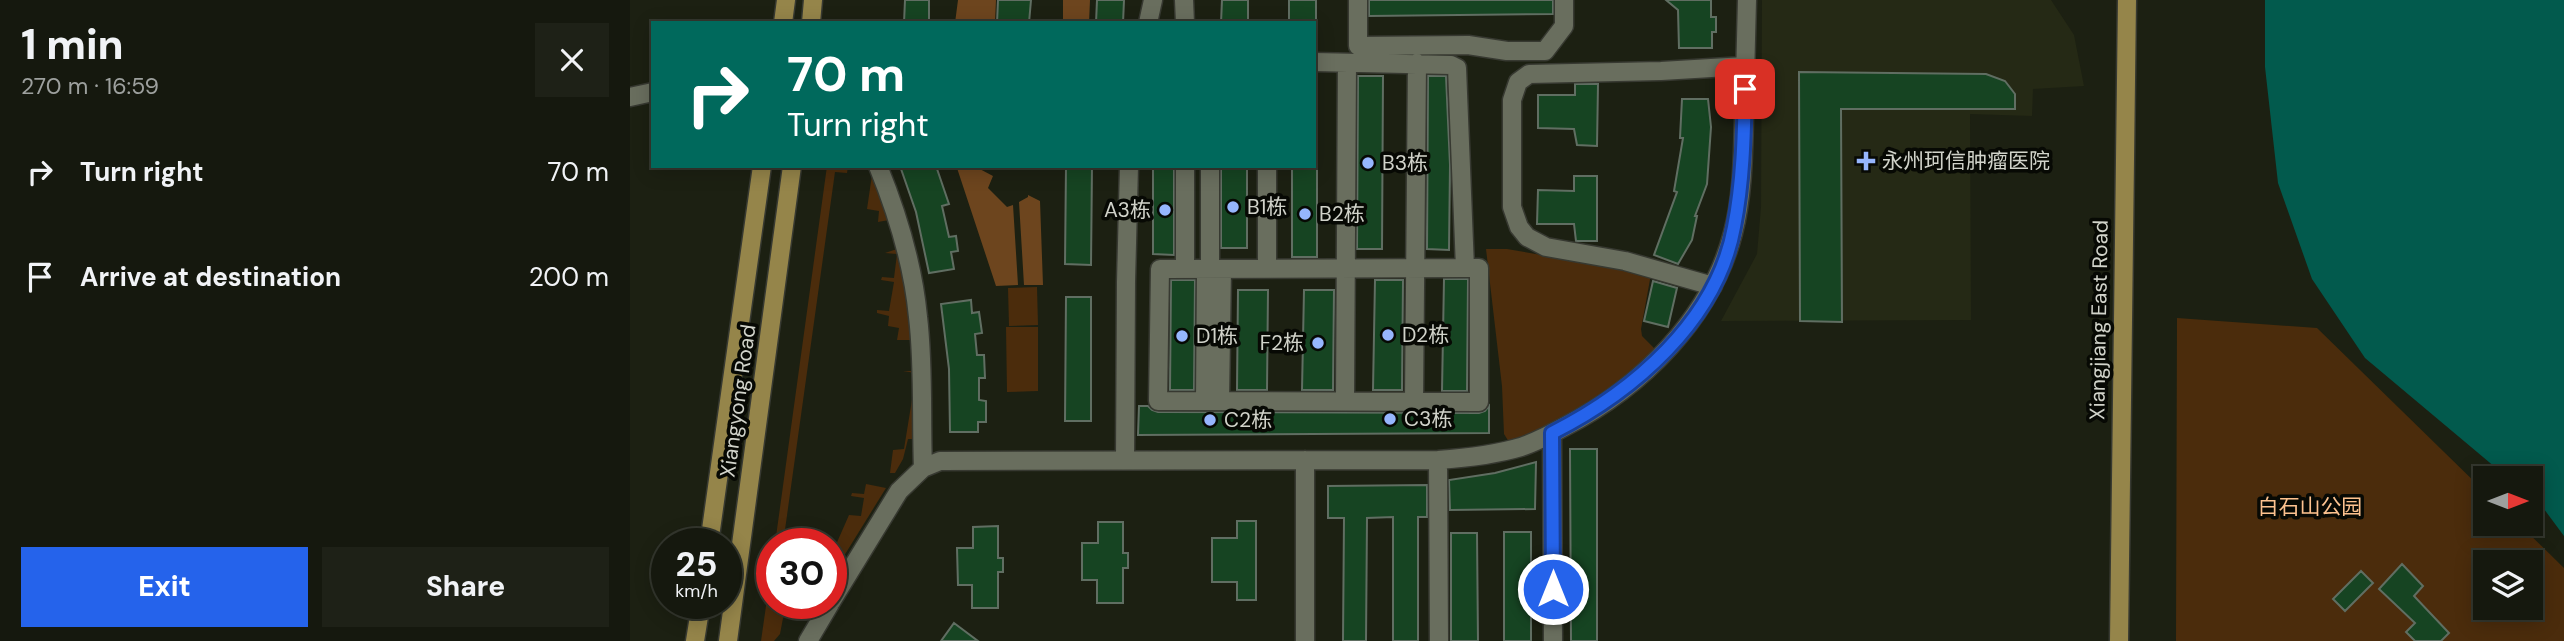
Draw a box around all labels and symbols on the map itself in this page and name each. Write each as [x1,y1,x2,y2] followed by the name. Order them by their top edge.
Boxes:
[1715,59,1775,119] pin
[1882,147,2050,175] place label: 永州珂信肿瘤医院
[1382,149,1428,177] place label: B3栋
[1856,151,1876,171] marker: 永州珂信肿瘤医院
[1360,155,1376,171] marker: B3栋
[1247,193,1287,221] place label: B1栋
[1104,196,1151,224] place label: A3栋
[1225,199,1241,215] marker: B1栋
[1319,200,1365,228] place label: B2栋
[1157,202,1173,218] marker: A3栋
[1297,206,1313,222] marker: B2栋
[2083,220,2115,420] street label: Xiangjiang East Road
[1402,321,1449,349] place label: D2栋
[1196,322,1238,350] place label: D1栋
[713,323,763,479] street label: Xiangyong Road
[1380,327,1396,343] marker: D2栋
[1174,328,1190,344] marker: D1栋
[1260,329,1304,357] place label: F2栋
[1310,335,1326,351] marker: F2栋
[1404,405,1452,433] place label: C3栋
[1224,406,1272,434] place label: C2栋
[1382,411,1398,427] marker: C3栋
[1202,412,1218,428] marker: C2栋
[2473,466,2543,536] north arrow
[2258,493,2363,521] park label: 白石山公园
[756,528,847,619] speed limit sign: 30
[1516,552,1590,626] position arrow

